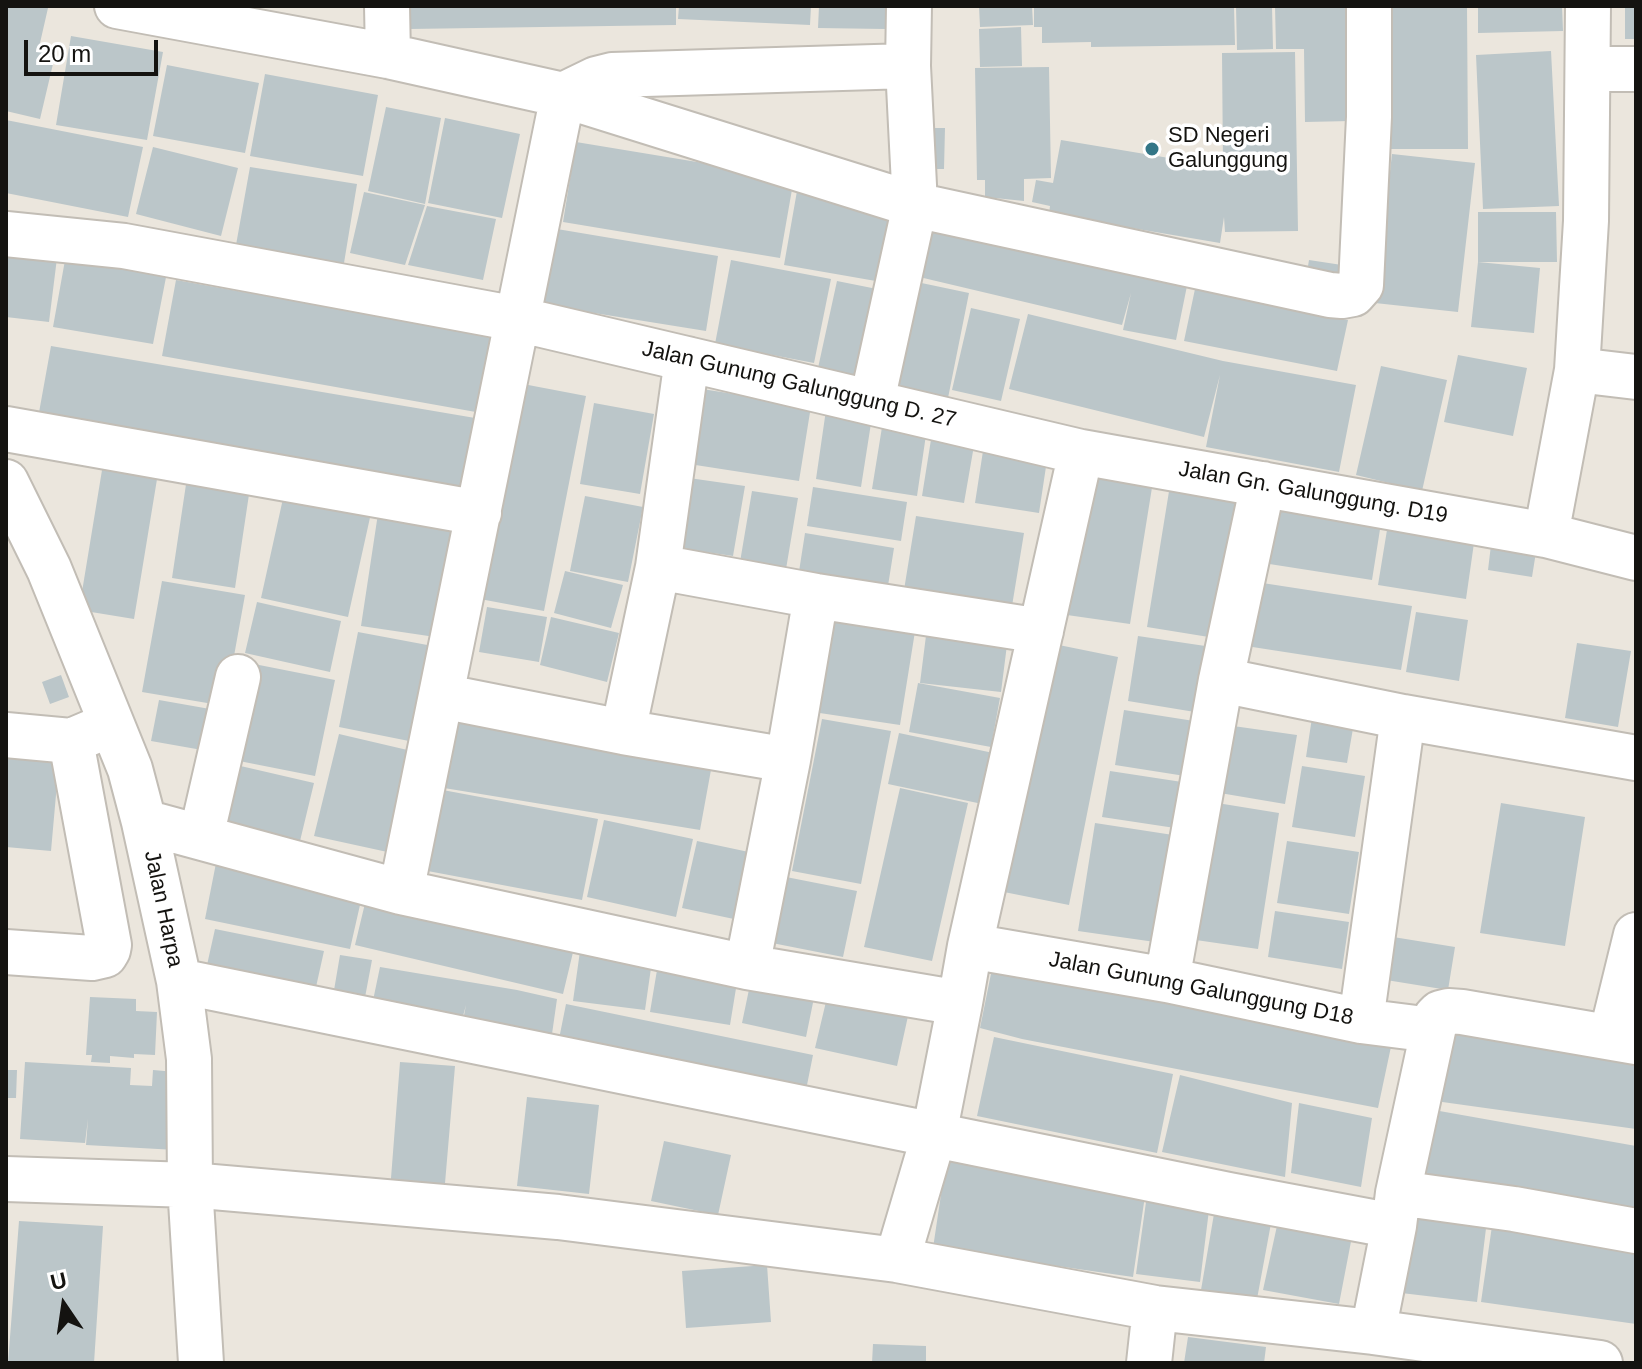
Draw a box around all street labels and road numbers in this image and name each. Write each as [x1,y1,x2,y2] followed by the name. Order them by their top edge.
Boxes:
[639,336,959,434] street label: Jalan Gunung Galunggung D. 27
[1176,456,1450,530] street label: Jalan Gn. Galunggung. D19
[138,848,188,970] street label: Jalan Harpa
[1047,947,1355,1031] street label: Jalan Gunung Galunggung D18

